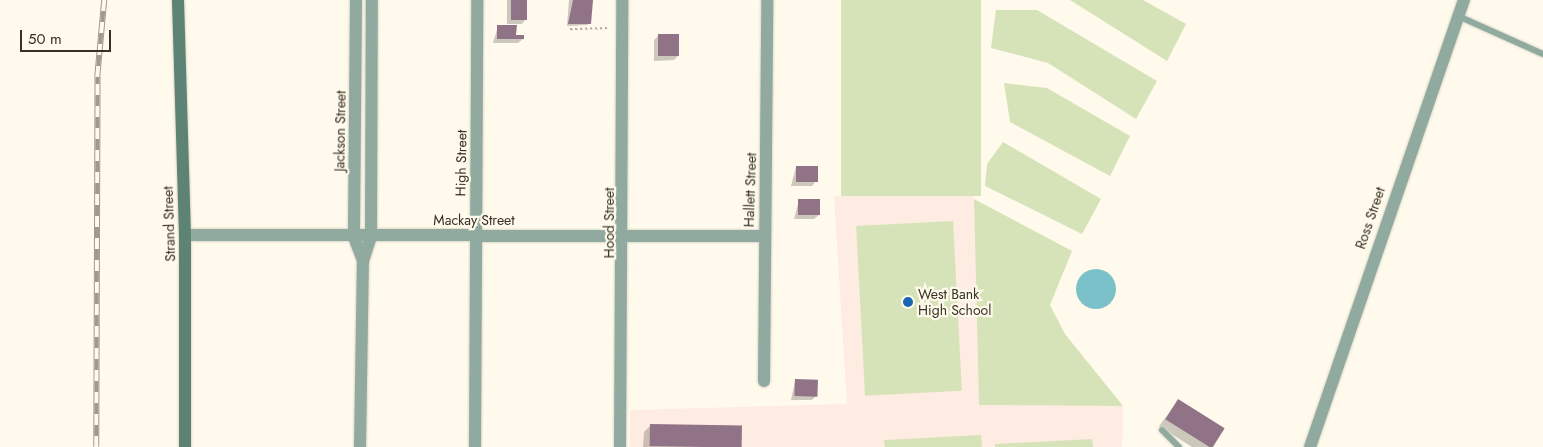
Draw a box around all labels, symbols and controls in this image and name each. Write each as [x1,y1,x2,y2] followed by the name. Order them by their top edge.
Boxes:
[22,20,114,52] scale bar
[28,28,62,50] text: 50 m
[331,90,349,172] street label: Jackson Street
[452,130,470,196] street label: High Street
[740,152,760,228] street label: Hallett Street
[1352,185,1388,251] street label: Ross Street
[159,186,179,262] street label: Strand Street
[601,188,617,258] street label: Hood Street
[433,212,515,228] street label: Mackay Street
[918,286,991,318] place label: West Bank High School
[902,296,914,308] marker: West Bank High School

